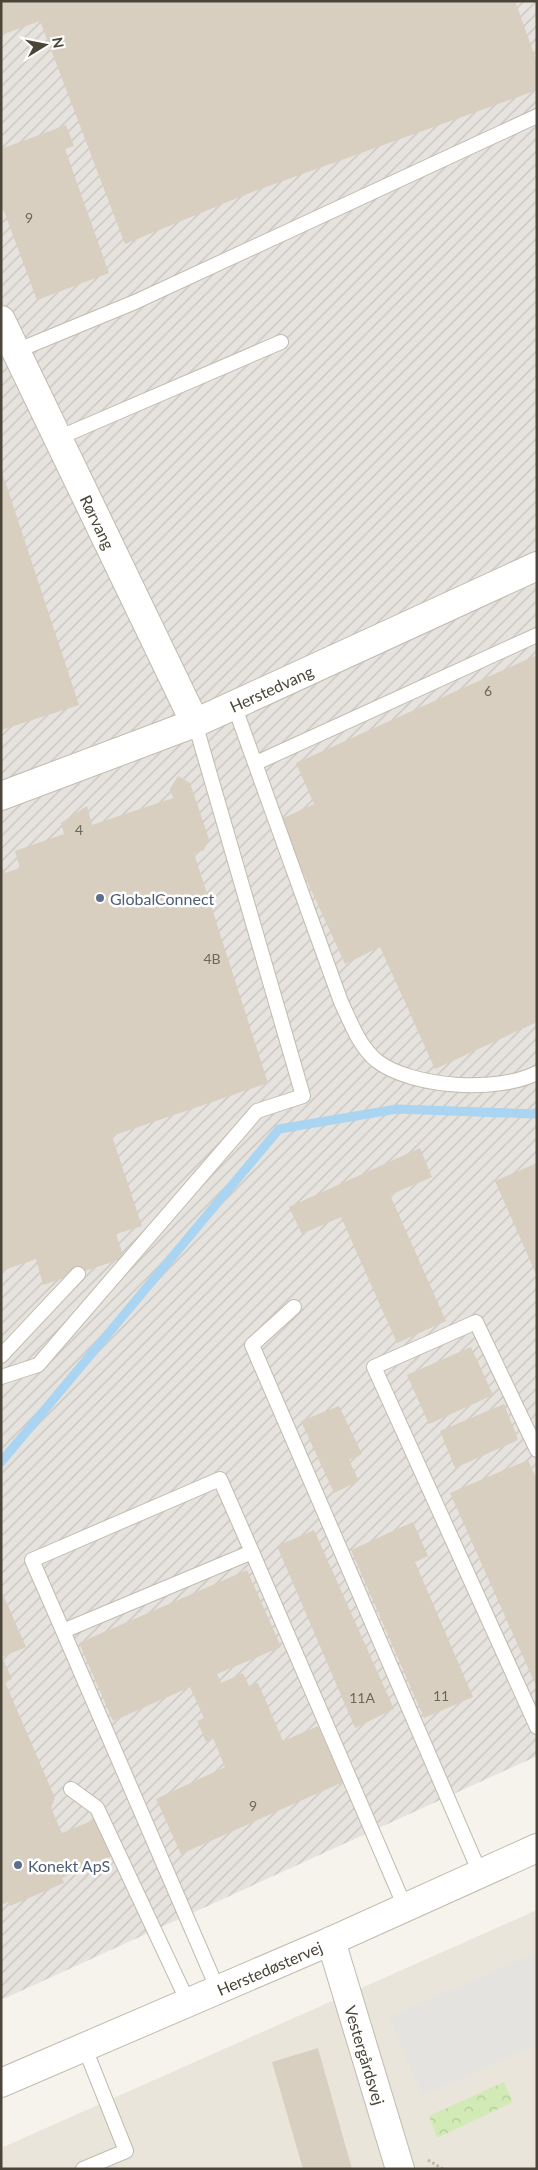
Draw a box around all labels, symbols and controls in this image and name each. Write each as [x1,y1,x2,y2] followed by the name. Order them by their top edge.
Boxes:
[20,20,70,70] north arrow
[49,36,68,49] text: N
[25,209,33,226] house number: 9
[77,492,119,552] street label: Rørvang
[226,661,316,715] street label: Herstedvang
[484,682,492,699] house number: 6
[75,821,83,838] house number: 4
[110,889,215,908] place label: GlobalConnect
[94,892,106,904] marker: GlobalConnect
[203,950,221,967] house number: 4B
[433,1687,449,1704] house number: 11
[349,1689,375,1706] house number: 11A
[249,1797,257,1814] house number: 9
[28,1856,110,1875] place label: Konekt ApS
[12,1859,24,1871] marker: Konekt ApS
[214,1937,325,1999] street label: Herstedøstervej
[341,2003,389,2107] street label: Vestergårdsvej

